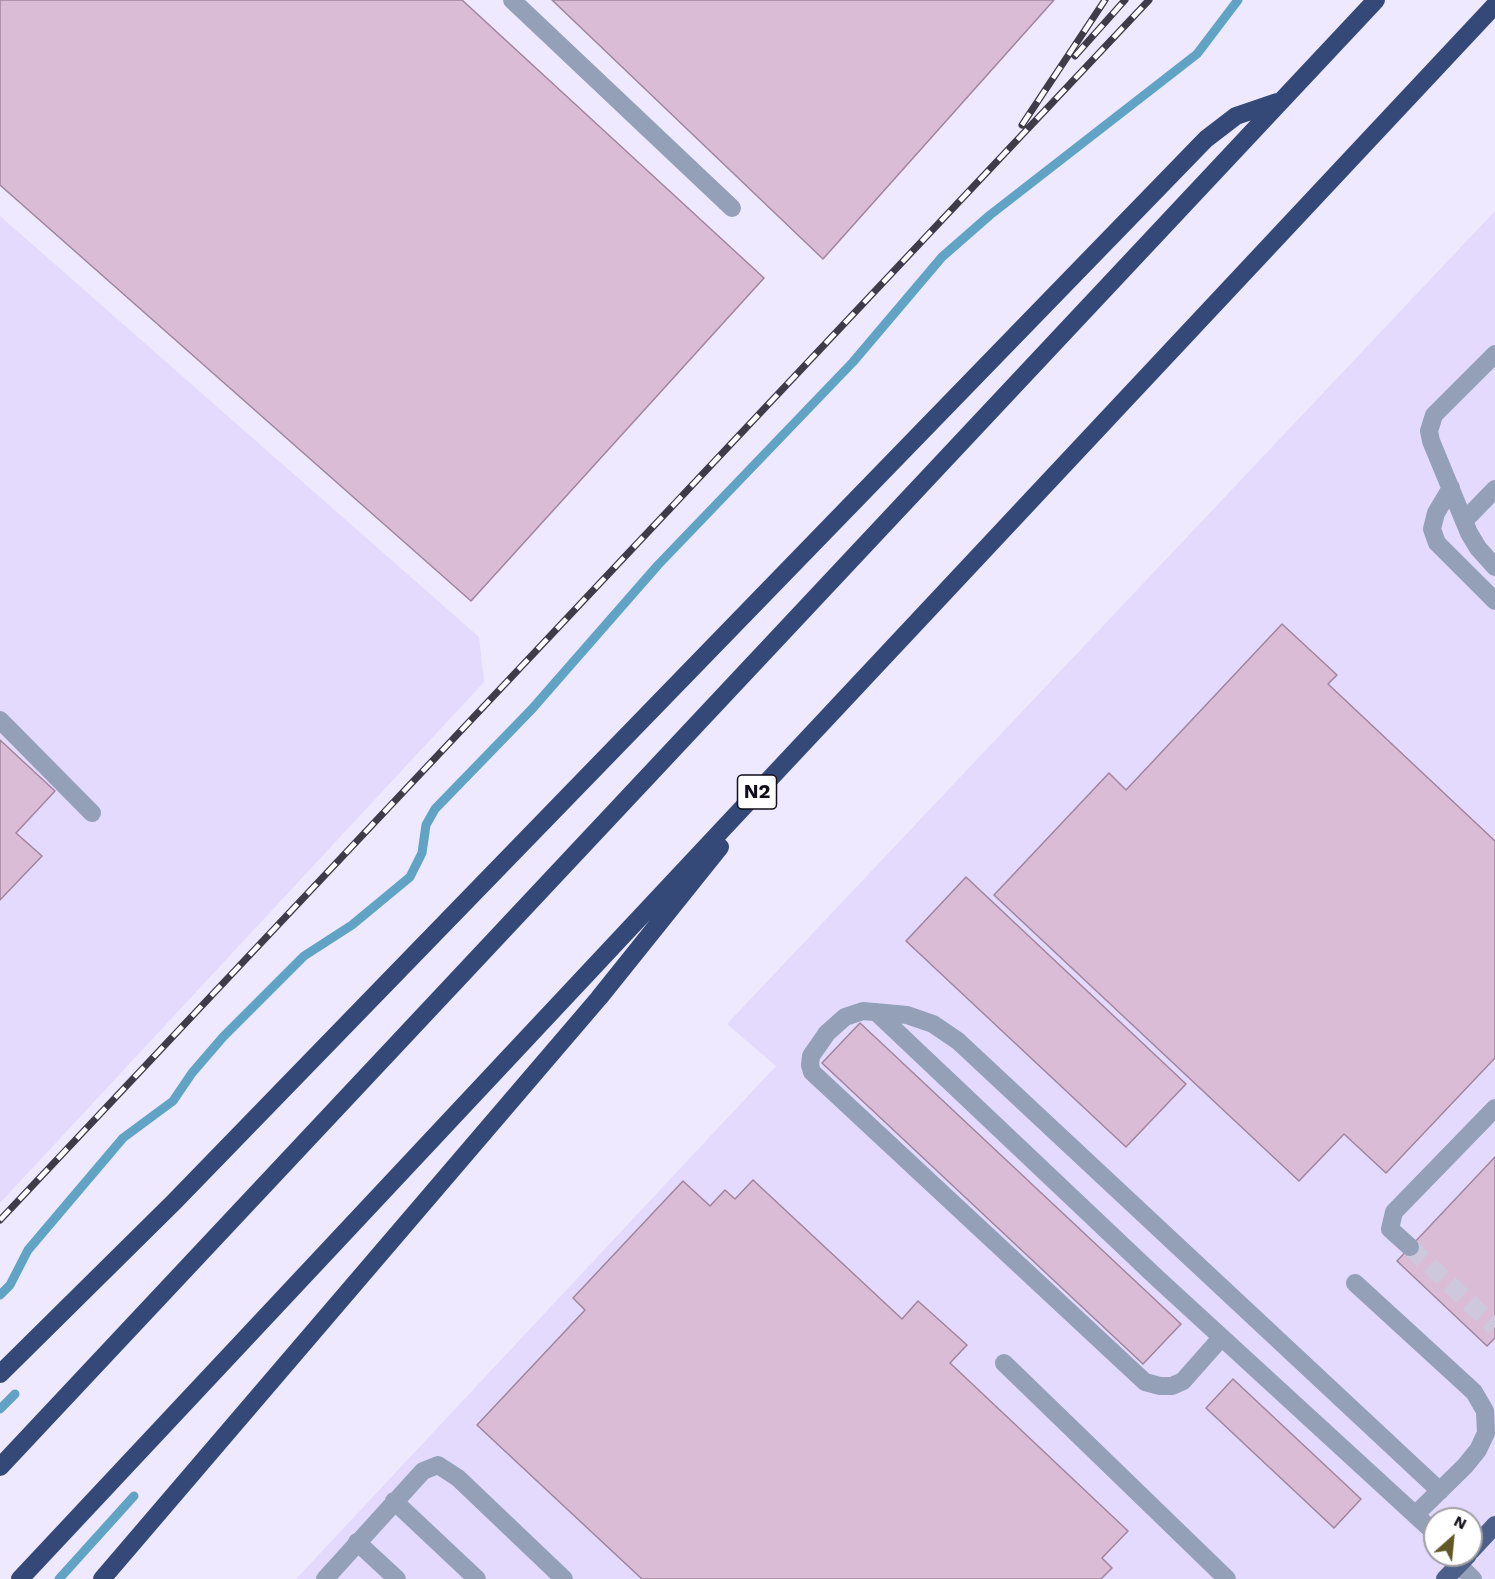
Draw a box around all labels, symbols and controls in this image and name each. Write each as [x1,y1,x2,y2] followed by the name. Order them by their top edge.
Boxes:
[738,775,777,809] road number: N2
[1423,1507,1483,1567] north arrow
[1451,1511,1470,1533] text: N

